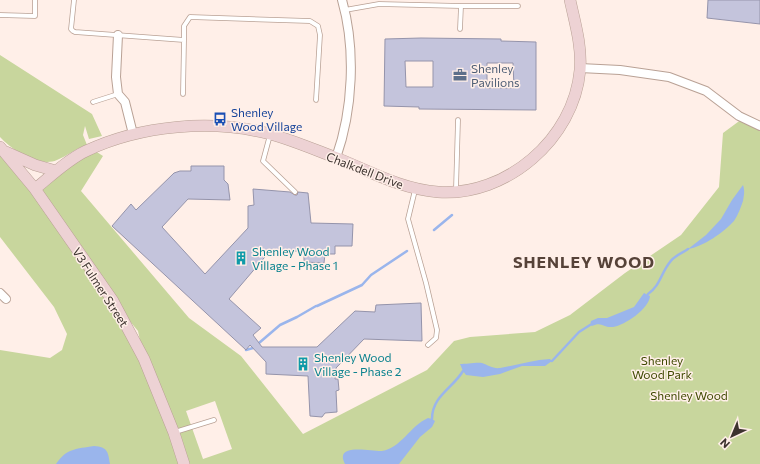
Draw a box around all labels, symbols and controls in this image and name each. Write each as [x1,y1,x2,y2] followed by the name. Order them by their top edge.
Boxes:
[471,61,520,89] place label: Shenley Pavilions
[452,67,468,83] office icon: Shenley Pavilions
[231,105,302,133] place label: Shenley Wood Village
[212,111,228,127] bus stop icon: Shenley Wood Village
[325,149,405,191] street label: Chalkdell Drive
[252,244,338,272] place label: Shenley Wood Village - Phase 1
[70,245,132,329] street label: V3 Fulmer Street
[233,250,249,266] building icon: Shenley Wood Village - Phase 1
[513,252,655,271] district label: SHENLEY WOOD
[314,350,402,378] place label: Shenley Wood Village - Phase 2
[632,353,693,381] park label: Shenley Wood Park
[295,356,311,372] building icon: Shenley Wood Village - Phase 2
[650,388,728,402] park label: Shenley Wood
[712,416,752,456] north arrow
[717,436,732,451] text: N

